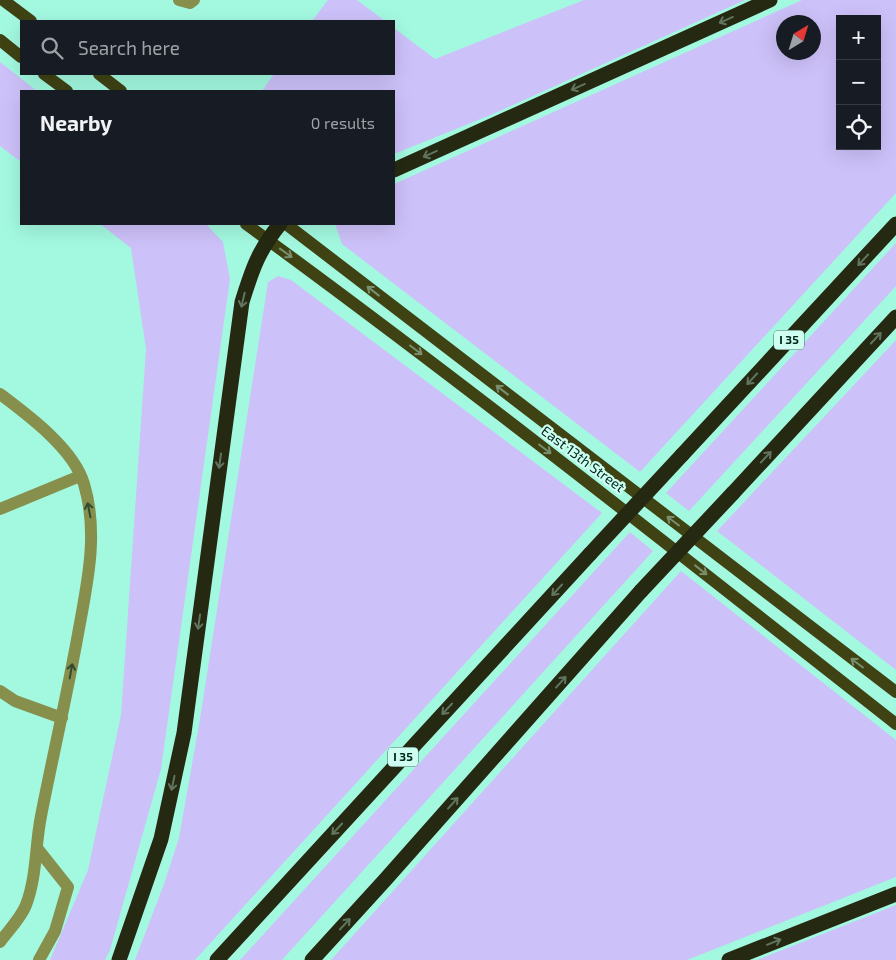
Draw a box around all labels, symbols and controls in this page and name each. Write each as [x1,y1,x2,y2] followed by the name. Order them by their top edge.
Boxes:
[776,15,821,60] north arrow
[836,15,881,150] map controls
[836,15,881,60] button: +
[719,16,734,25] one-way arrow
[20,20,395,75] search box
[38,34,66,62] icon: search
[78,36,180,59] text: Search here
[836,60,881,105] button: −
[571,83,586,92] one-way arrow
[836,105,881,150] button: locate
[40,110,112,135] text: Nearby
[311,113,375,132] text: 0 results
[423,149,438,159] one-way arrow
[279,247,292,258] one-way arrow
[857,253,869,266] one-way arrow
[367,286,380,297] one-way arrow
[238,292,247,308] one-way arrow
[774,330,804,350] road number: I 35
[870,332,882,345] one-way arrow
[409,345,423,355] one-way arrow
[746,373,758,385] one-way arrow
[496,385,509,396] one-way arrow
[538,422,628,495] street label: East 13th Street
[538,443,551,454] one-way arrow
[760,451,772,464] one-way arrow
[215,453,225,469] one-way arrow
[84,502,93,518] one-way arrow
[667,516,680,527] one-way arrow
[694,564,707,575] one-way arrow
[551,583,563,596] one-way arrow
[193,614,203,630] one-way arrow
[851,657,864,668] one-way arrow
[67,663,77,679] one-way arrow
[555,675,567,688] one-way arrow
[441,703,453,716] one-way arrow
[388,748,418,766] road number: I 35
[168,774,177,790] one-way arrow
[447,797,459,810] one-way arrow
[331,823,343,836] one-way arrow
[339,918,351,931] one-way arrow
[766,937,782,946] one-way arrow

